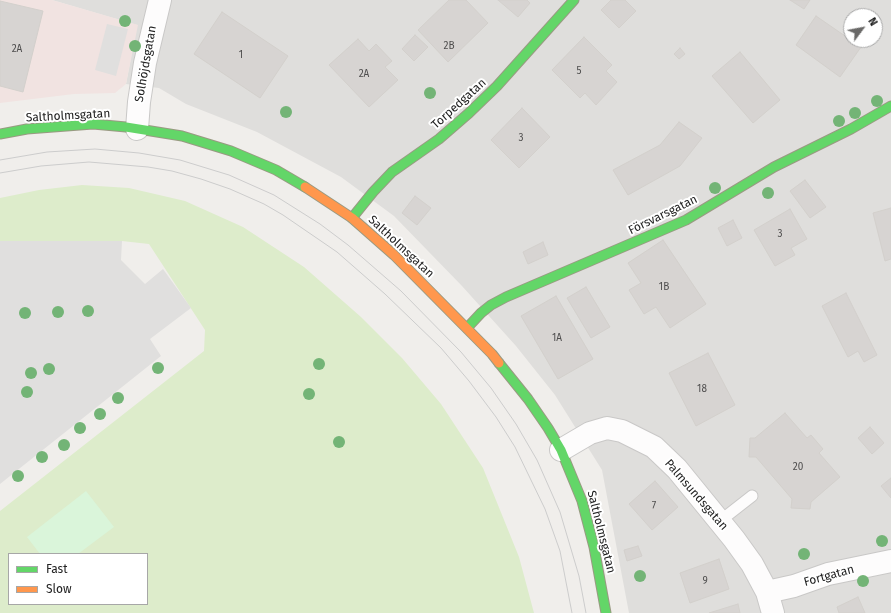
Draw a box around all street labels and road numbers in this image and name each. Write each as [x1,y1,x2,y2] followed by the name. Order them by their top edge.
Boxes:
[132,25,160,103] street label: Solhöjdsgatan
[429,76,489,132] street label: Torpedgatan
[25,107,111,125] street label: Saltholmsgatan
[626,192,700,238] street label: Försvarsgatan
[365,213,437,281] street label: Saltholmsgatan
[661,457,731,533] street label: Palmsundsgatan
[584,489,618,575] street label: Saltholmsgatan
[802,562,856,590] street label: Fortgatan

